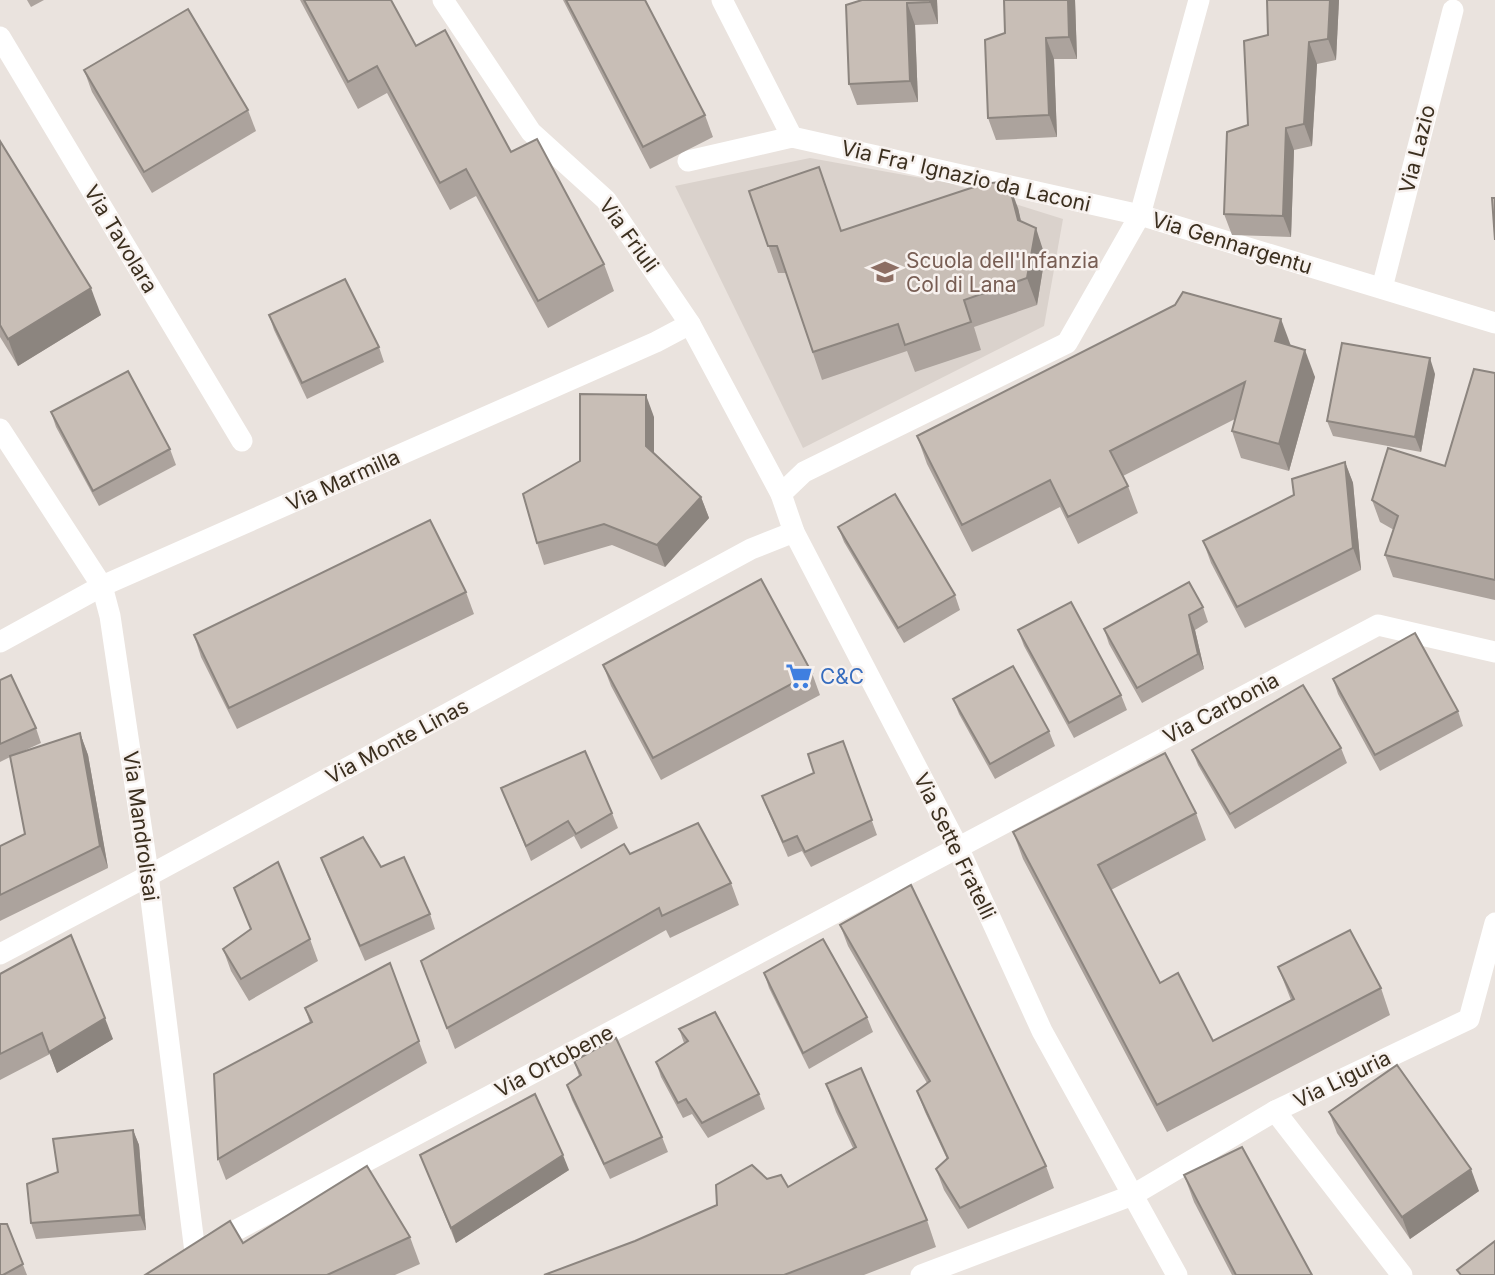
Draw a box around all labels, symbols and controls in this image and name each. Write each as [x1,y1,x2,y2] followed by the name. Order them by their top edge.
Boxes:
[1394,102,1440,196] street label: Via Lazio
[839,135,1093,217] street label: Via Fra' Ignazio da Laconi
[79,181,163,297] street label: Via Tavolara
[594,193,664,277] street label: Via Friuli
[1149,207,1315,279] street label: Via Gennargentu
[906,248,1099,297] place label: Scuola dell'Infanzia Col di Lana
[870,257,900,287] school or university icon: Scuola dell'Infanzia Col di Lana
[282,444,404,516] street label: Via Marmilla
[784,661,814,691] supermarket icon: C&C
[820,664,864,689] place label: C&C
[1159,667,1283,749] street label: Via Carbonia
[321,693,473,789] street label: Via Monte Linas
[118,749,164,903] street label: Via Mandrolisai
[909,769,1001,923] street label: Via Sette Fratelli
[490,1019,618,1103] street label: Via Ortobene
[1289,1045,1395,1113] street label: Via Liguria

